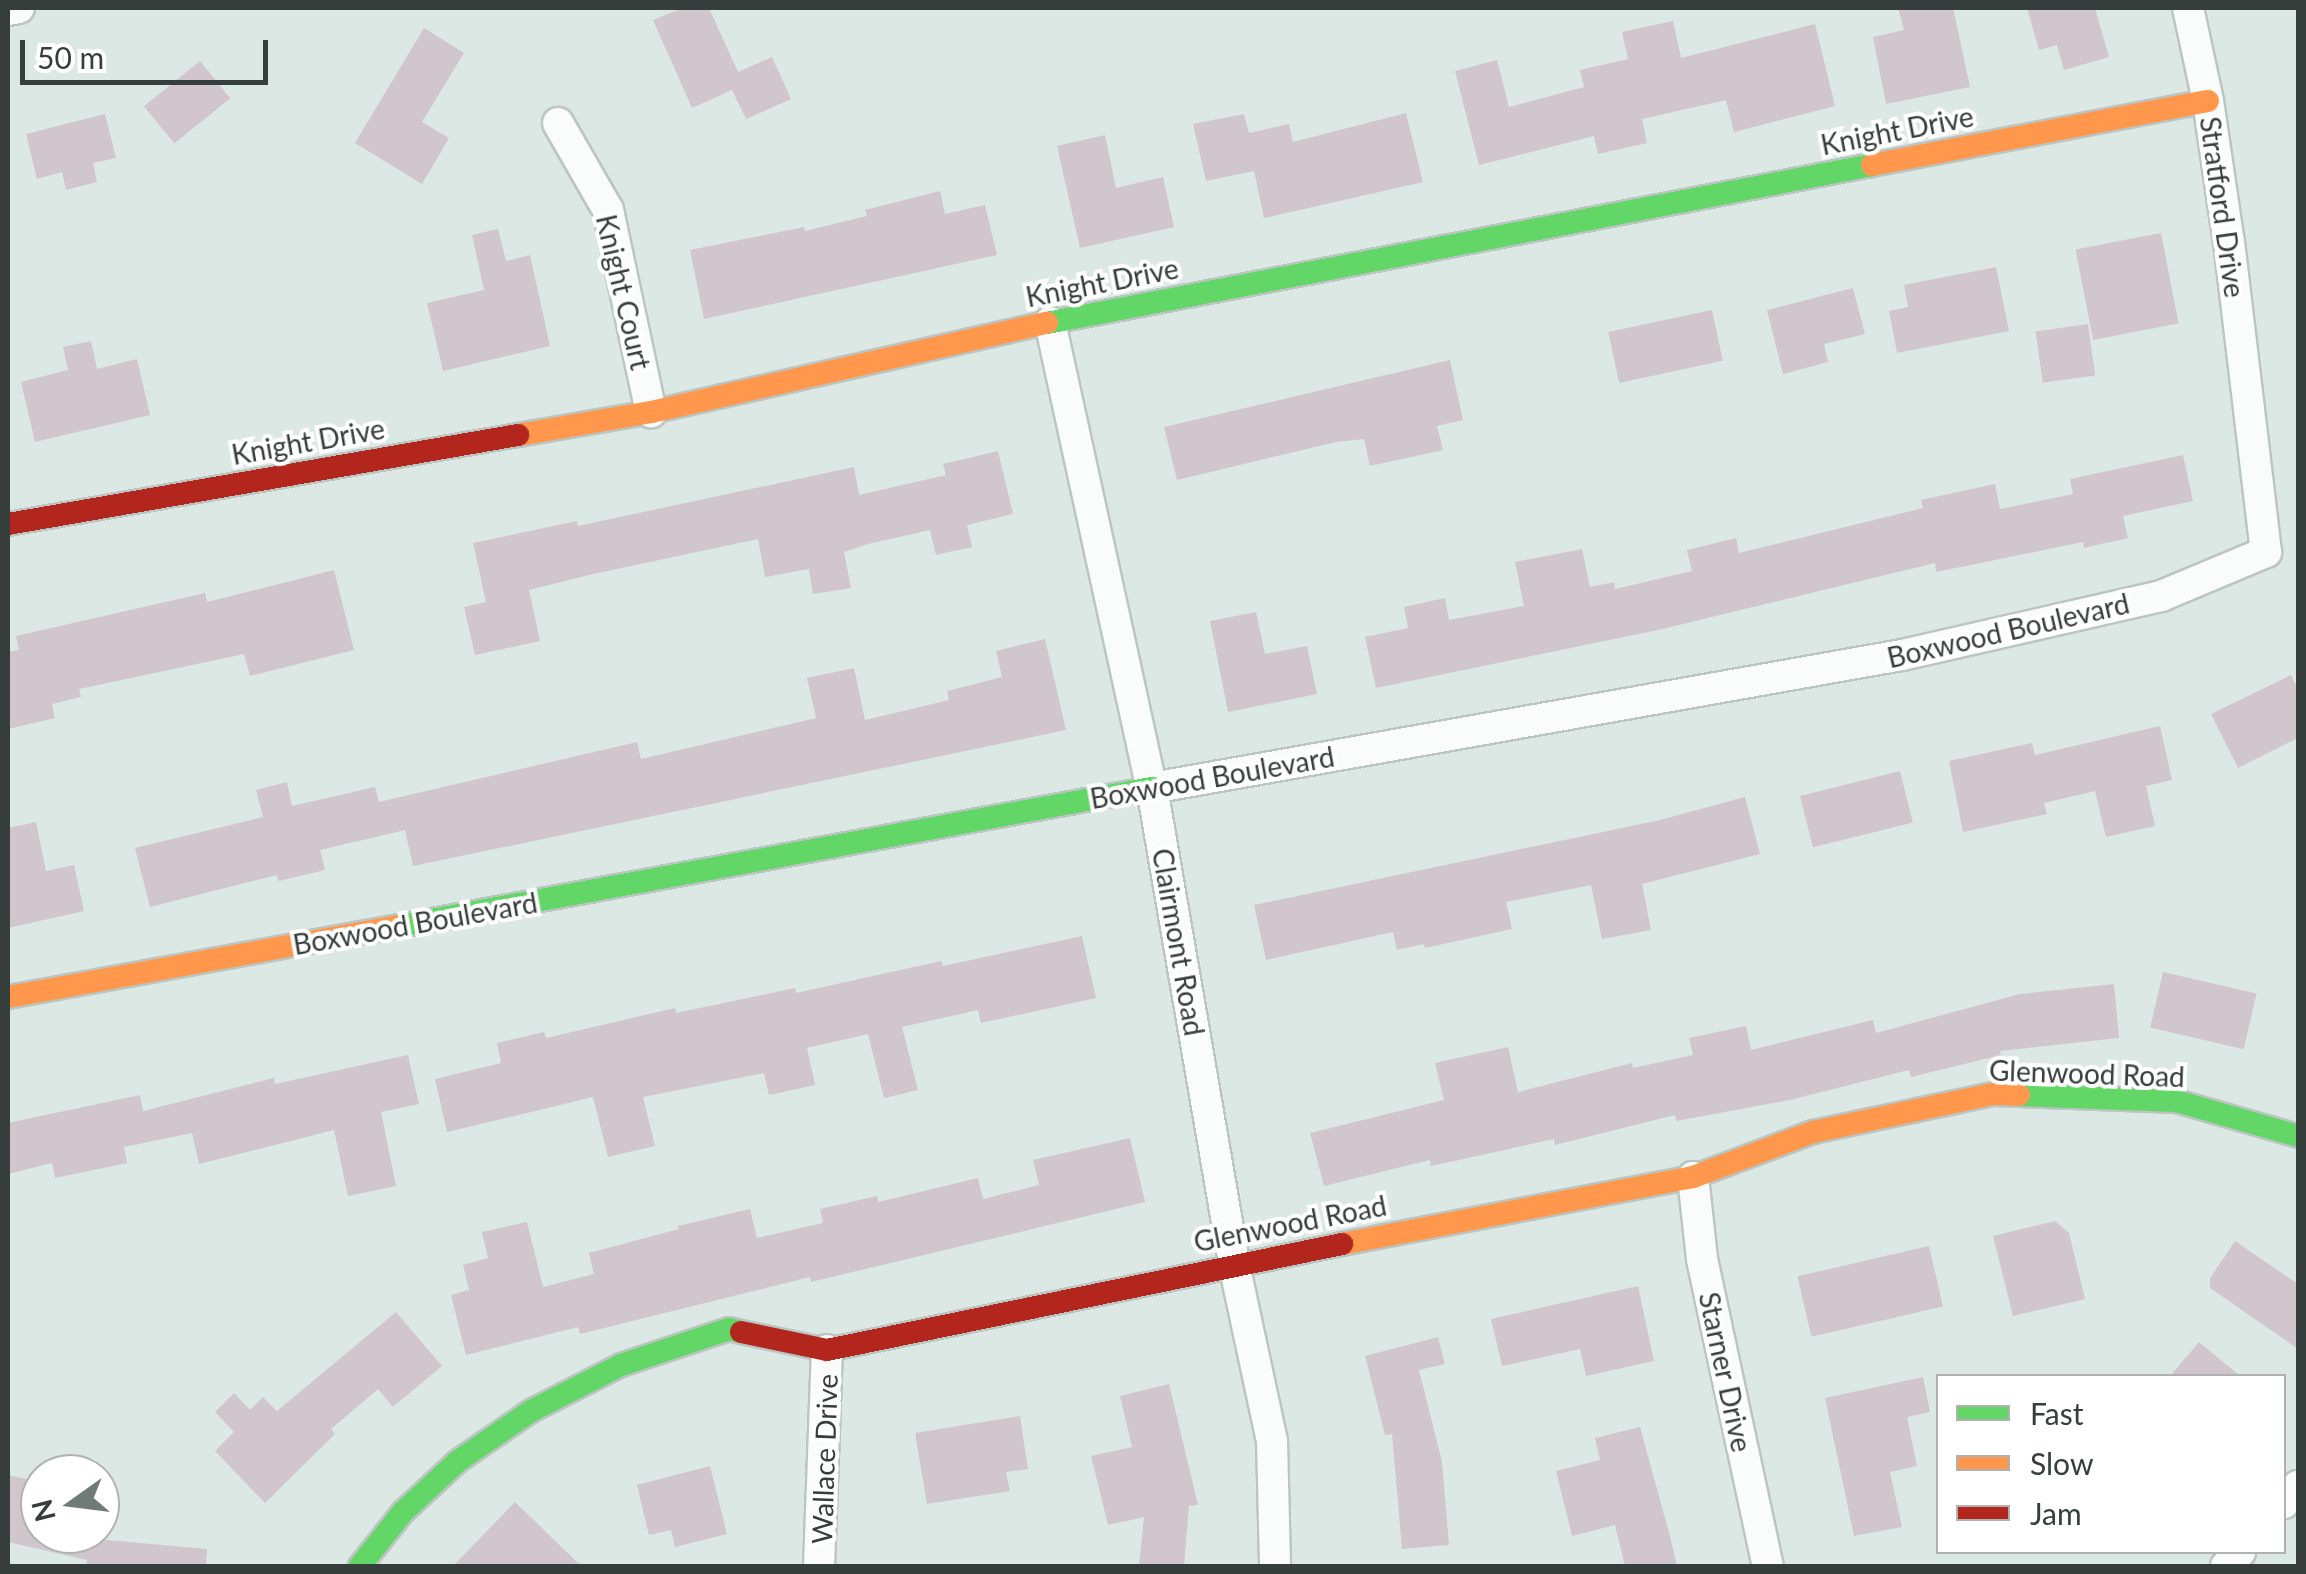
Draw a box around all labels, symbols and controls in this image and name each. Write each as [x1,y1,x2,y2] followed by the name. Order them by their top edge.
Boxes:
[25,20,272,82] scale bar
[37,39,104,75] text: 50 m
[1818,99,1976,161] street label: Knight Drive
[2194,114,2252,300] street label: Stratford Drive
[590,211,658,373] street label: Knight Court
[1023,251,1181,313] street label: Knight Drive
[229,411,387,471] street label: Knight Drive
[1884,586,2132,674] street label: Boxwood Boulevard
[1087,739,1337,815] street label: Boxwood Boulevard
[1146,846,1212,1038] street label: Clairmont Road
[290,885,540,961] street label: Boxwood Boulevard
[1989,1053,2185,1093] street label: Glenwood Road
[1191,1188,1389,1258] street label: Glenwood Road
[1693,1289,1759,1455] street label: Starner Drive
[804,1373,844,1545] street label: Wallace Drive
[1936,1374,2286,1554] legend
[2030,1395,2084,1431] text: Fast
[2030,1445,2093,1481] text: Slow
[20,1454,120,1554] north arrow
[2030,1495,2082,1531] text: Jam
[24,1496,62,1525] text: N

